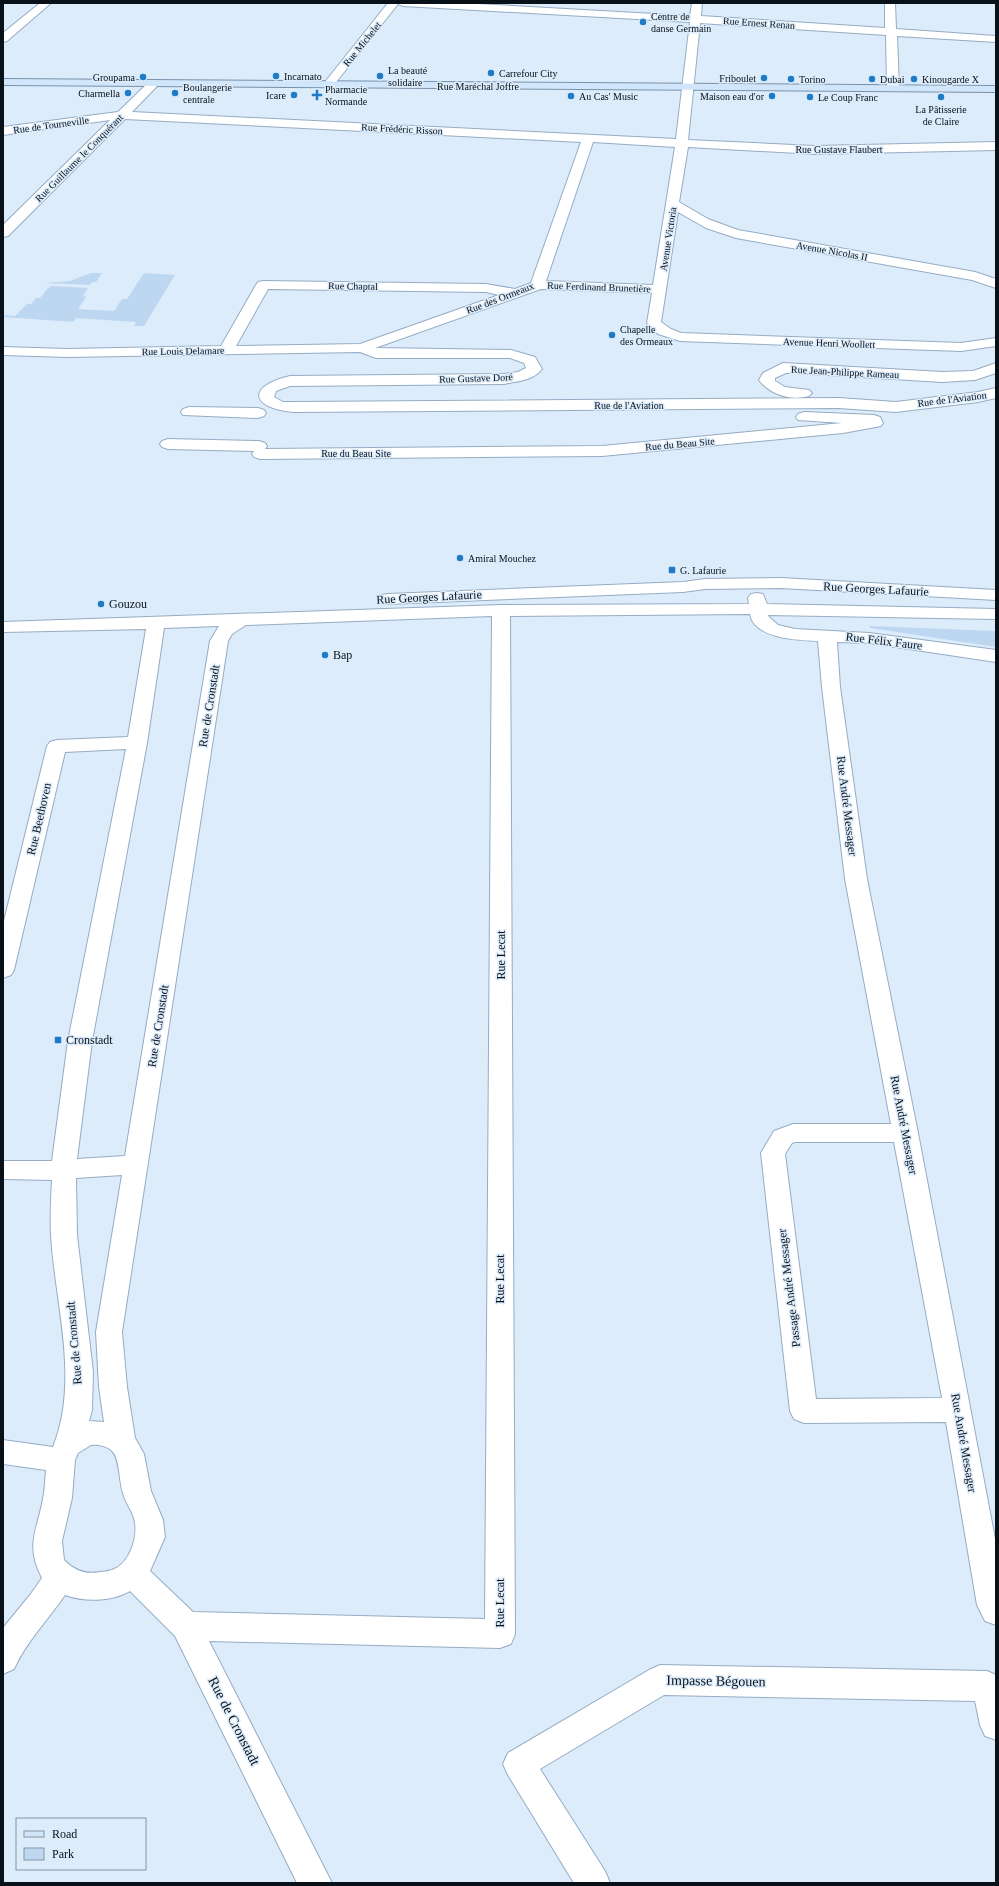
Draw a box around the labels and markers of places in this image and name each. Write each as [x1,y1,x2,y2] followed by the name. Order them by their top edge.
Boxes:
[651,11,711,34] place label: Centre de danse Germain
[638,17,648,27] marker: Centre de danse Germain
[388,65,428,88] place label: La beauté solidaire
[486,68,496,78] marker: Carrefour City
[499,68,558,79] place label: Carrefour City
[271,71,281,81] marker: Incarnato
[284,71,322,82] place label: Incarnato
[375,71,385,81] marker: La beauté solidaire
[93,72,136,83] place label: Groupama
[138,72,148,82] marker: Groupama
[719,73,756,84] place label: Friboulet
[759,73,769,83] marker: Friboulet
[786,74,796,84] marker: Torino
[799,74,826,85] place label: Torino
[867,74,877,84] marker: Dubai
[880,74,905,85] place label: Dubai
[909,74,919,84] marker: Kinougarde X
[922,74,980,85] place label: Kinougarde X
[183,82,232,105] place label: Boulangerie centrale
[325,84,368,107] place label: Pharmacie Normande
[78,88,121,99] place label: Charmella
[123,88,133,98] marker: Charmella
[170,88,180,98] marker: Boulangerie centrale
[266,90,287,101] place label: Icare
[289,90,299,100] marker: Icare
[312,90,322,100] marker: Pharmacie Normande
[566,91,576,101] marker: Au Cas' Music
[579,91,639,102] place label: Au Cas' Music
[700,91,765,102] place label: Maison eau d'or
[767,91,777,101] marker: Maison eau d'or
[805,92,815,102] marker: Le Coup Franc
[818,92,879,103] place label: Le Coup Franc
[936,92,946,102] marker: La Pâtisserie de Claire
[915,104,967,127] place label: La Pâtisserie de Claire
[620,324,673,347] place label: Chapelle des Ormeaux
[607,330,617,340] marker: Chapelle des Ormeaux
[455,553,465,563] marker: Amiral Mouchez
[468,553,537,564] place label: Amiral Mouchez
[667,565,677,575] marker: G. Lafaurie
[680,565,727,576] place label: G. Lafaurie
[109,597,147,611] place label: Gouzou
[96,599,106,609] marker: Gouzou
[333,648,352,662] place label: Bap
[320,650,330,660] marker: Bap
[66,1033,113,1047] place label: Cronstadt
[53,1035,63,1045] marker: Cronstadt

